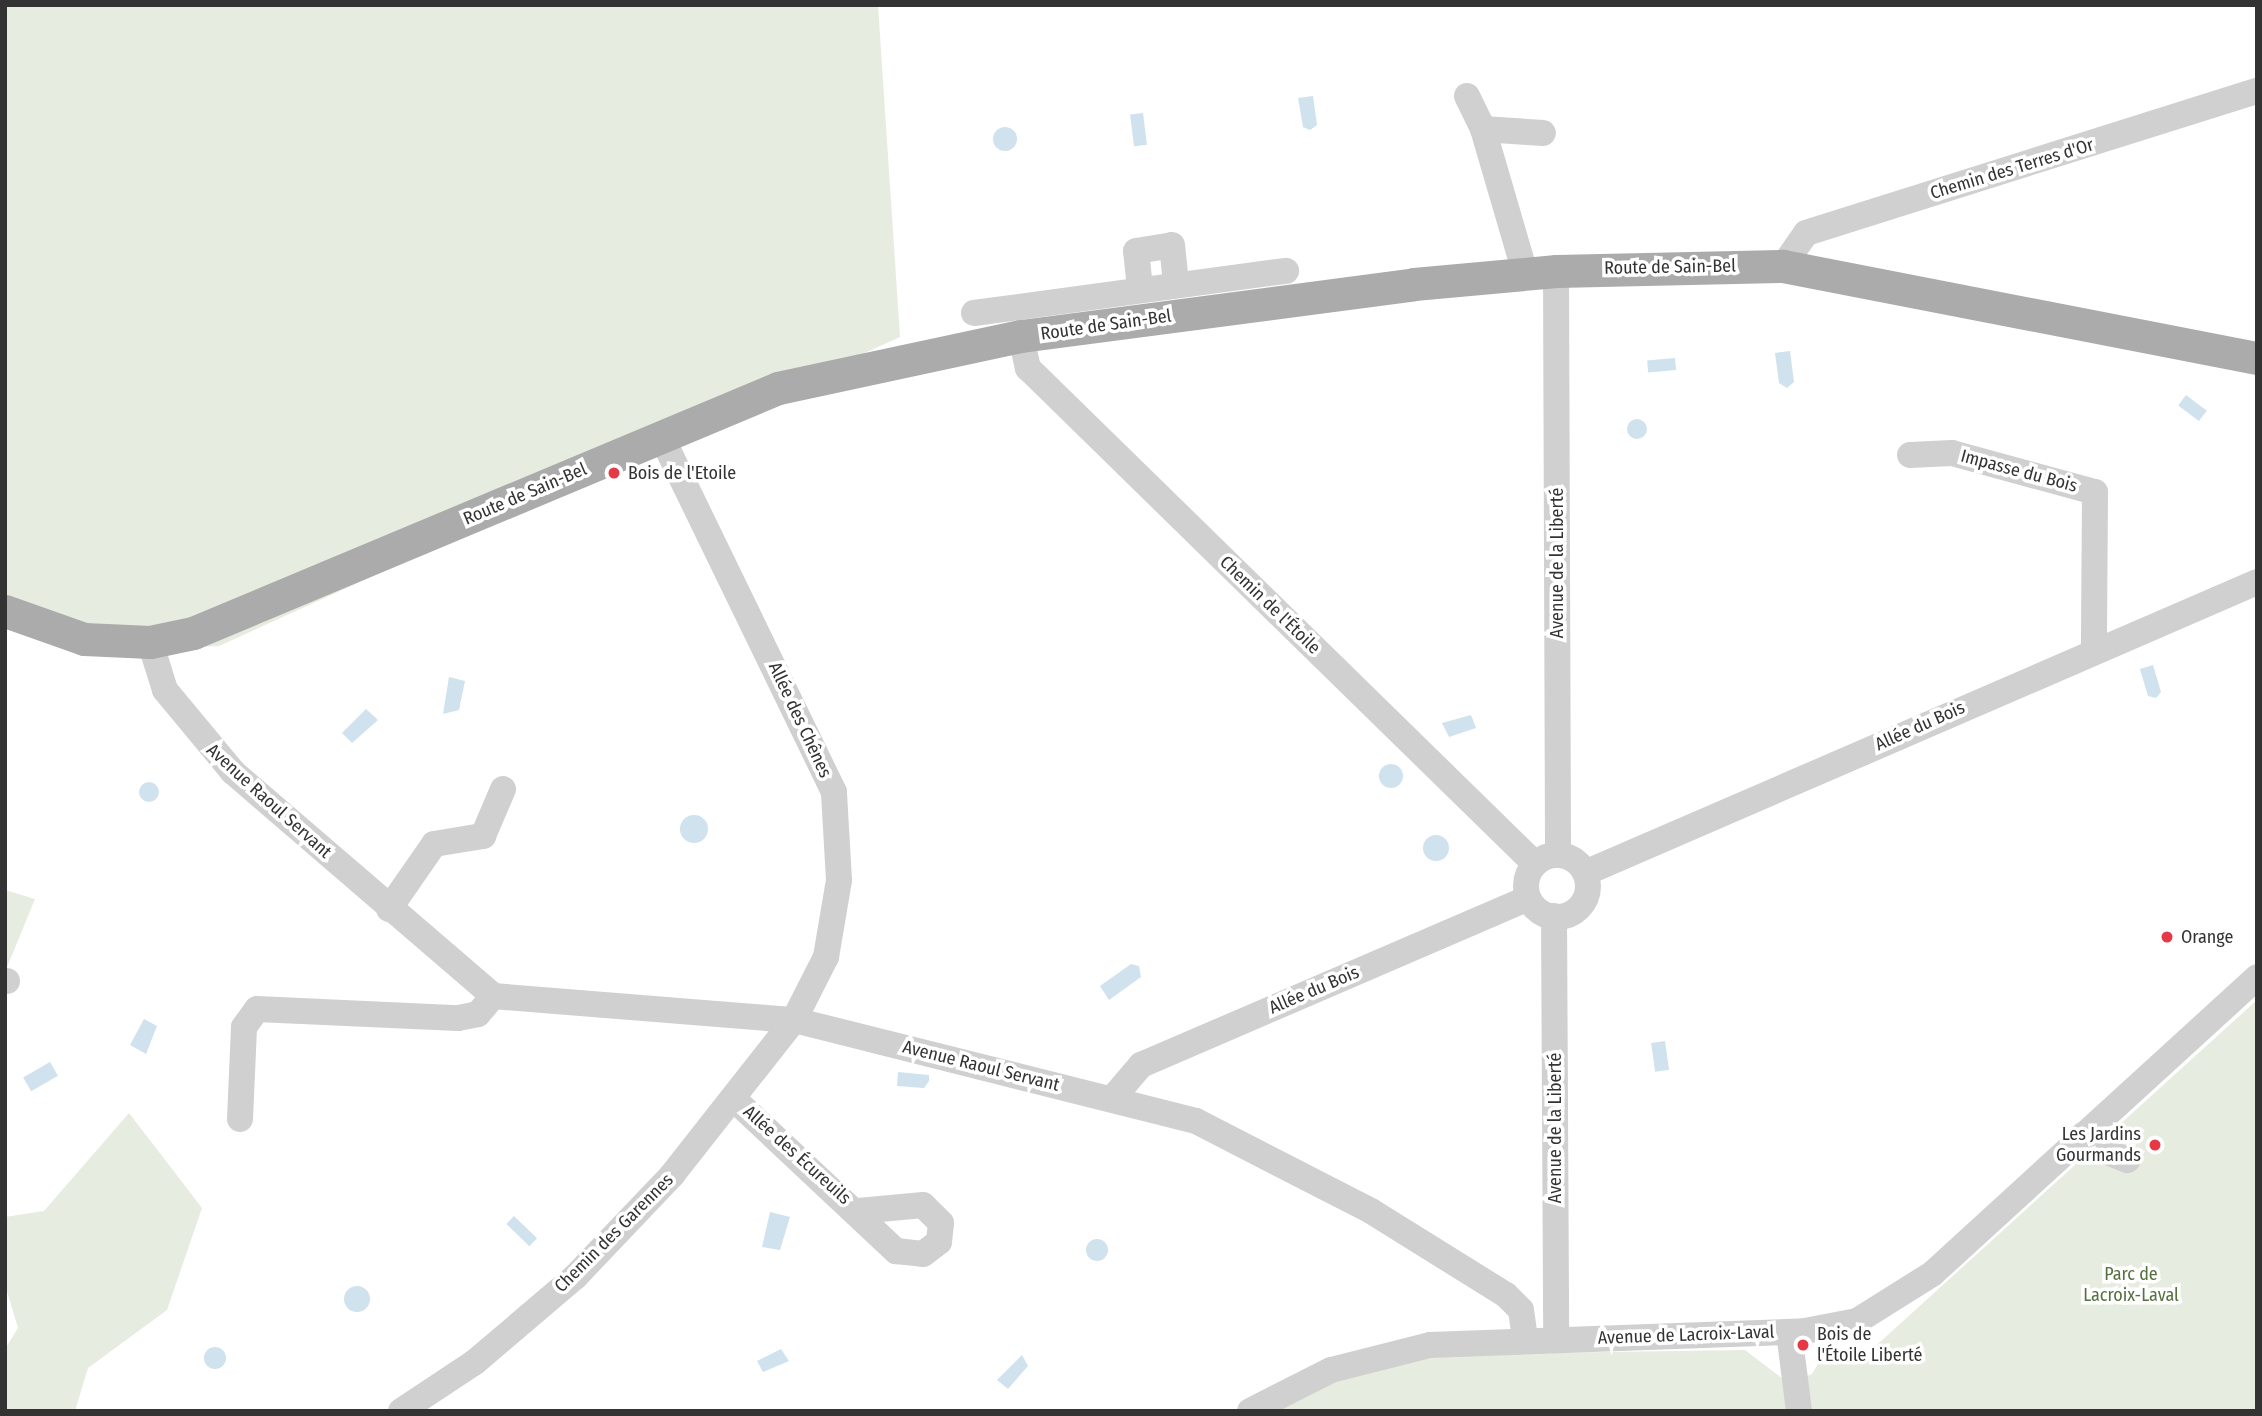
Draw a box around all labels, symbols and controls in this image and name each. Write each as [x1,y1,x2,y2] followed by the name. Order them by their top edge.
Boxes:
[1928,134,2096,204] street label: Chemin des Terres d'Or
[1604,255,1736,279] street label: Route de Sain-Bel
[1039,305,1173,345] street label: Route de Sain-Bel
[1958,445,2080,497] street label: Impasse du Bois
[460,458,590,530] street label: Route de Sain-Bel
[628,462,736,484] place label: Bois de l'Etoile
[606,465,622,481] marker: Bois de l'Etoile
[1546,488,1568,638] street label: Avenue de la Liberté
[1215,551,1325,659] street label: Chemin de l'Étoile
[764,659,836,781] street label: Allée des Chênes
[1872,697,1968,755] street label: Allée du Bois
[202,739,336,863] street label: Avenue Raoul Servant
[2181,926,2233,948] place label: Orange
[2159,929,2175,945] marker: Orange
[1266,961,1362,1019] street label: Allée du Bois
[900,1036,1062,1096] street label: Avenue Raoul Servant
[1544,1053,1566,1203] street label: Avenue de la Liberté
[739,1101,855,1209] street label: Allée des Écureuils
[2056,1124,2141,1166] place label: Les Jardins Gourmands
[2147,1137,2163,1153] marker: Les Jardins Gourmands
[550,1169,678,1297] street label: Chemin des Garennes
[2083,1264,2179,1306] park label: Parc de Lacroix-Laval
[1597,1321,1775,1349] street label: Avenue de Lacroix-Laval
[1817,1324,1922,1366] place label: Bois de l'Étoile Liberté
[1795,1337,1811,1353] marker: Bois de l'Étoile Liberté

